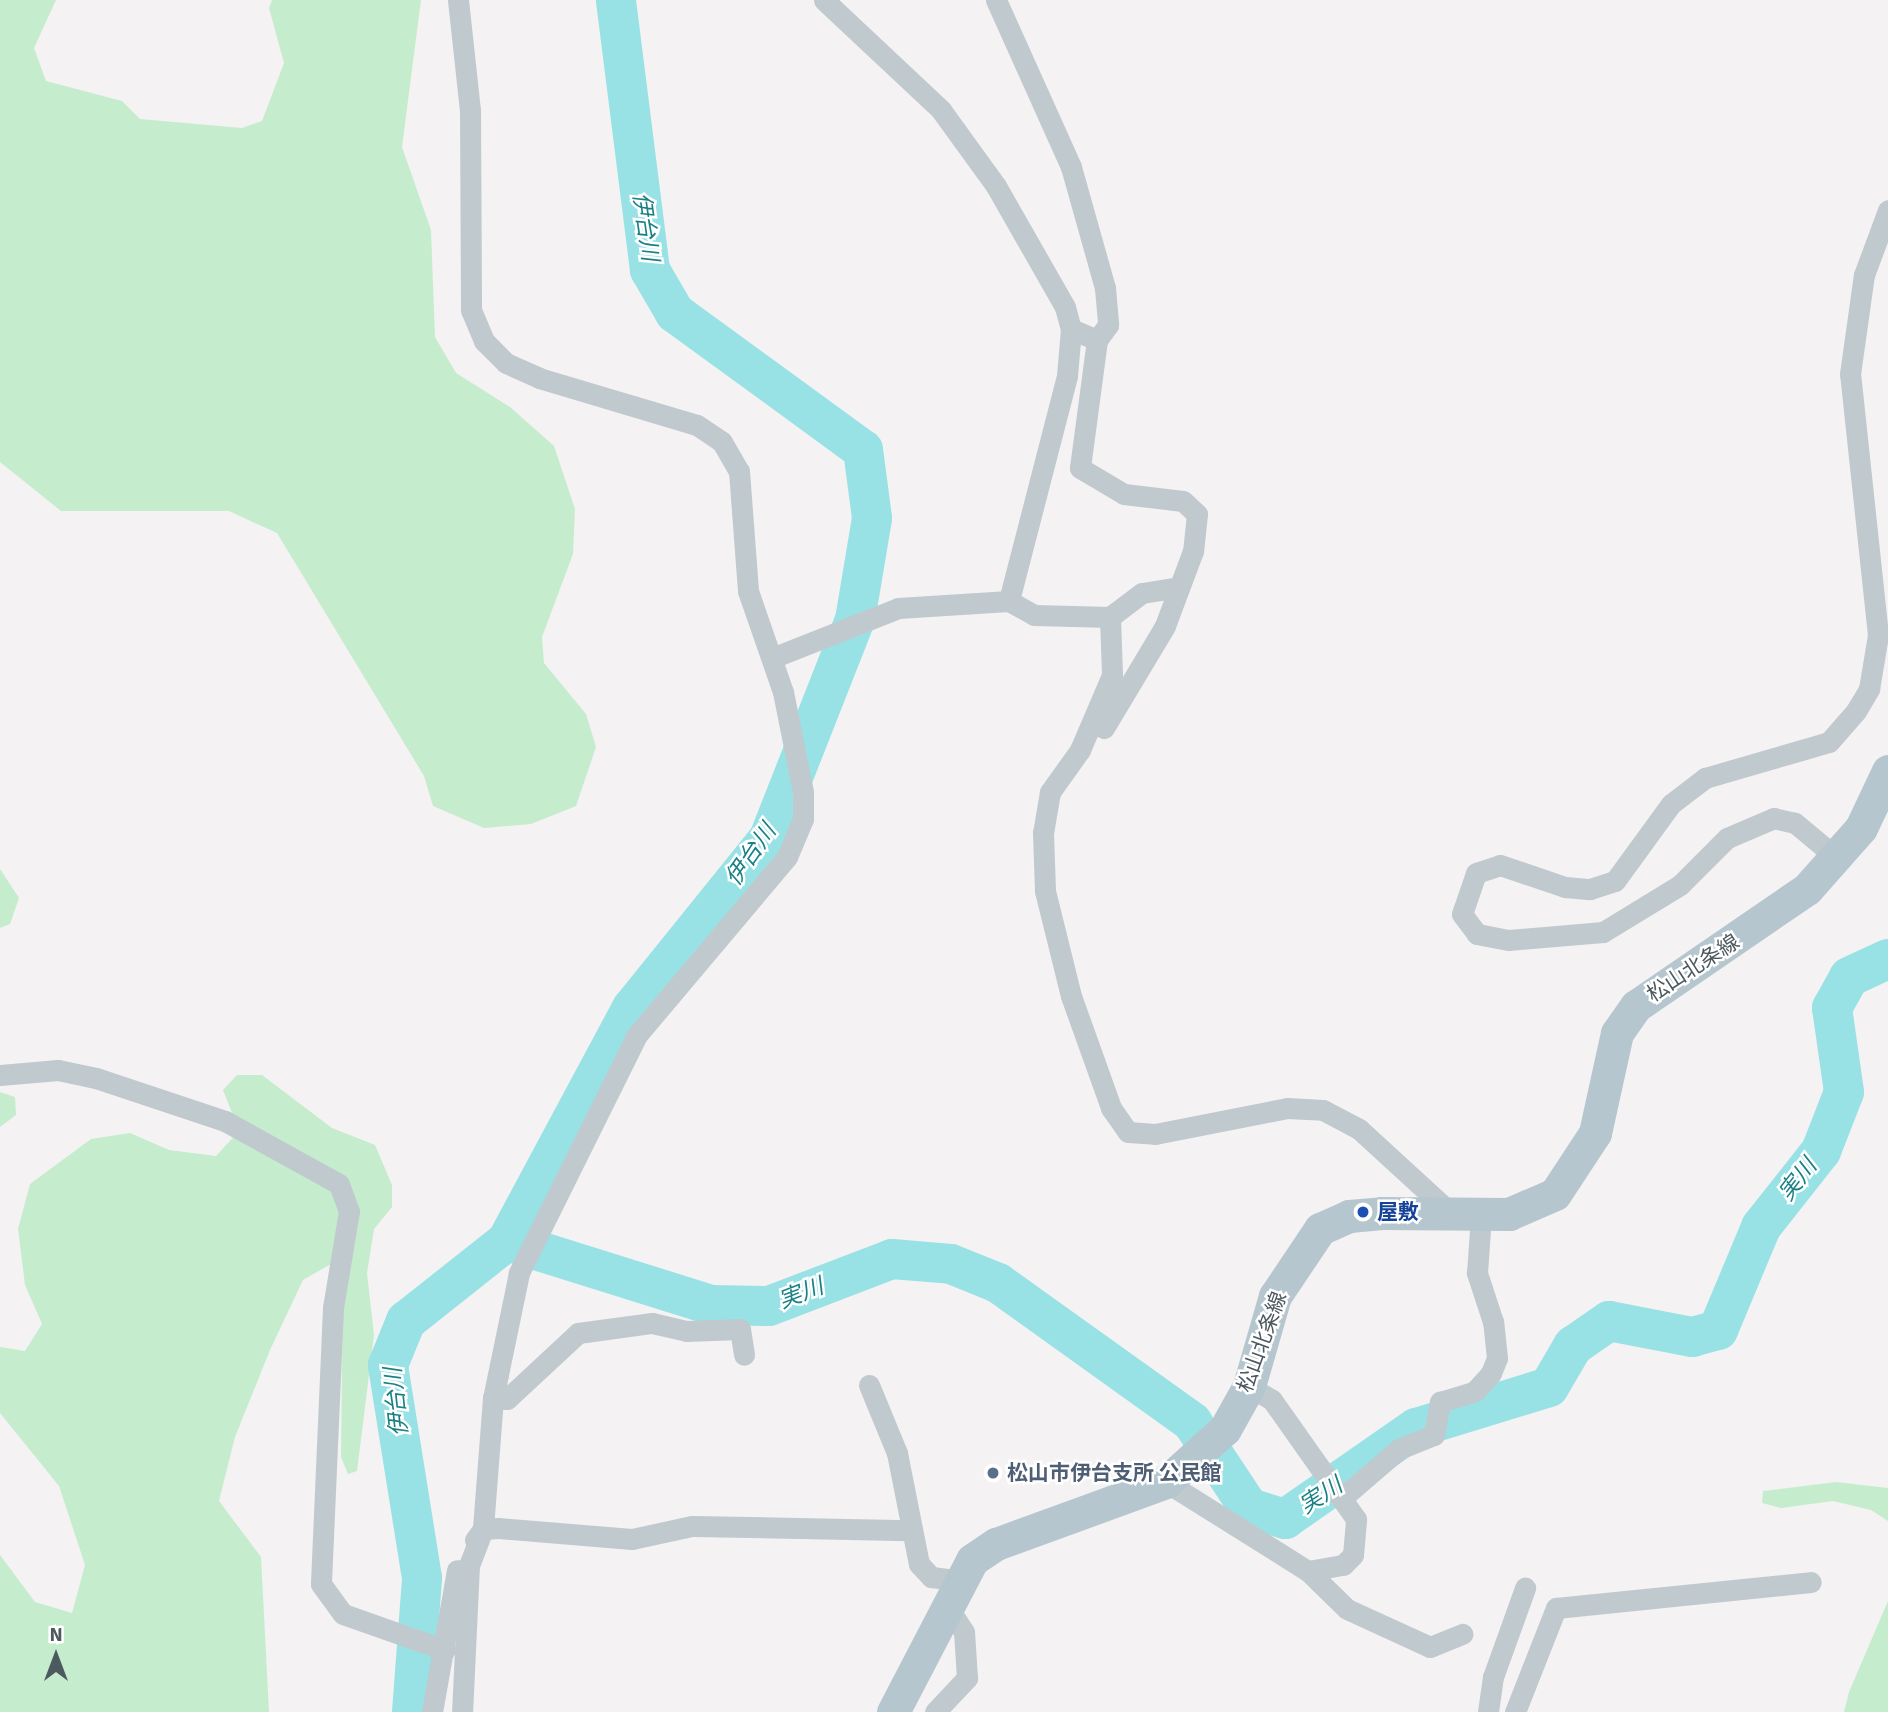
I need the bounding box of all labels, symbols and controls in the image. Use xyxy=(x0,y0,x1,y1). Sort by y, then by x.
water label: 伊台川 xyxy=(627,191,663,263)
water label: 伊台川 xyxy=(720,819,782,891)
street label: 松山北条線 xyxy=(1642,929,1744,1007)
water label: 実川 xyxy=(1773,1153,1823,1207)
place label: 屋敷 xyxy=(1377,1199,1419,1225)
marker: 屋敷 xyxy=(1355,1204,1371,1220)
water label: 実川 xyxy=(775,1273,827,1315)
street label: 松山北条線 xyxy=(1232,1288,1292,1396)
water label: 伊台川 xyxy=(380,1366,414,1438)
place label: 松山市伊台支所 公民館 xyxy=(1007,1460,1222,1486)
marker: 松山市伊台支所 公民館 xyxy=(985,1465,1001,1481)
water label: 実川 xyxy=(1294,1472,1348,1520)
north arrow xyxy=(21,1621,91,1691)
text: N xyxy=(49,1623,63,1647)

